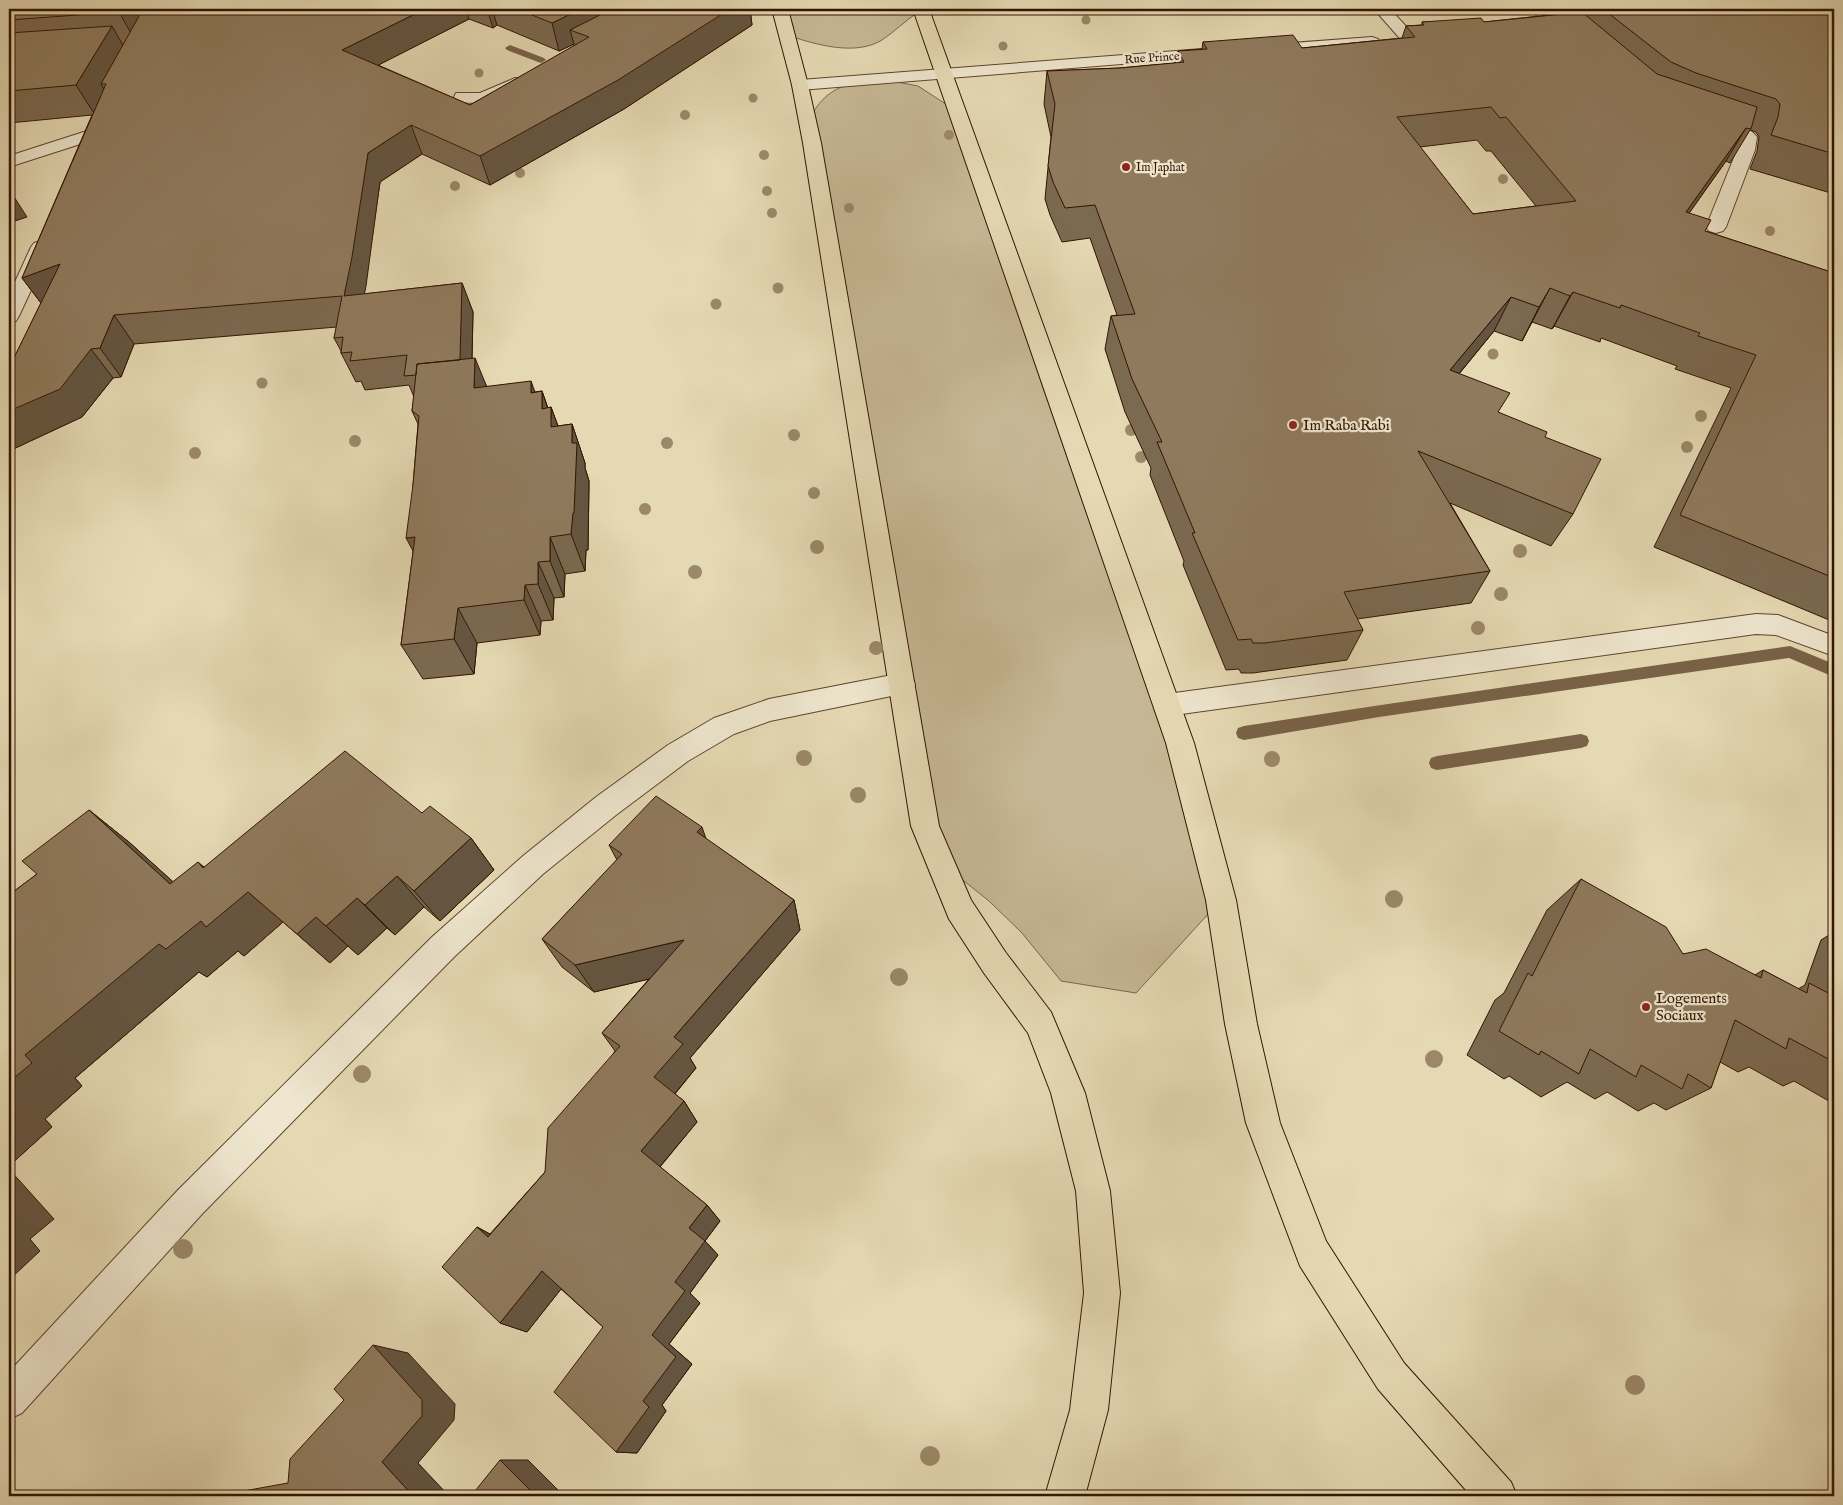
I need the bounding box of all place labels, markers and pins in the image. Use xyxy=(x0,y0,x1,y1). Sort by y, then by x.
place label: Im Japhat xyxy=(1136,160,1185,176)
marker: Im Japhat xyxy=(1120,161,1132,173)
place label: Im Raba Rabi xyxy=(1303,416,1390,435)
marker: Im Raba Rabi xyxy=(1287,419,1299,431)
place label: Logements Sociaux xyxy=(1656,989,1727,1025)
marker: Logements Sociaux xyxy=(1640,1001,1652,1013)

